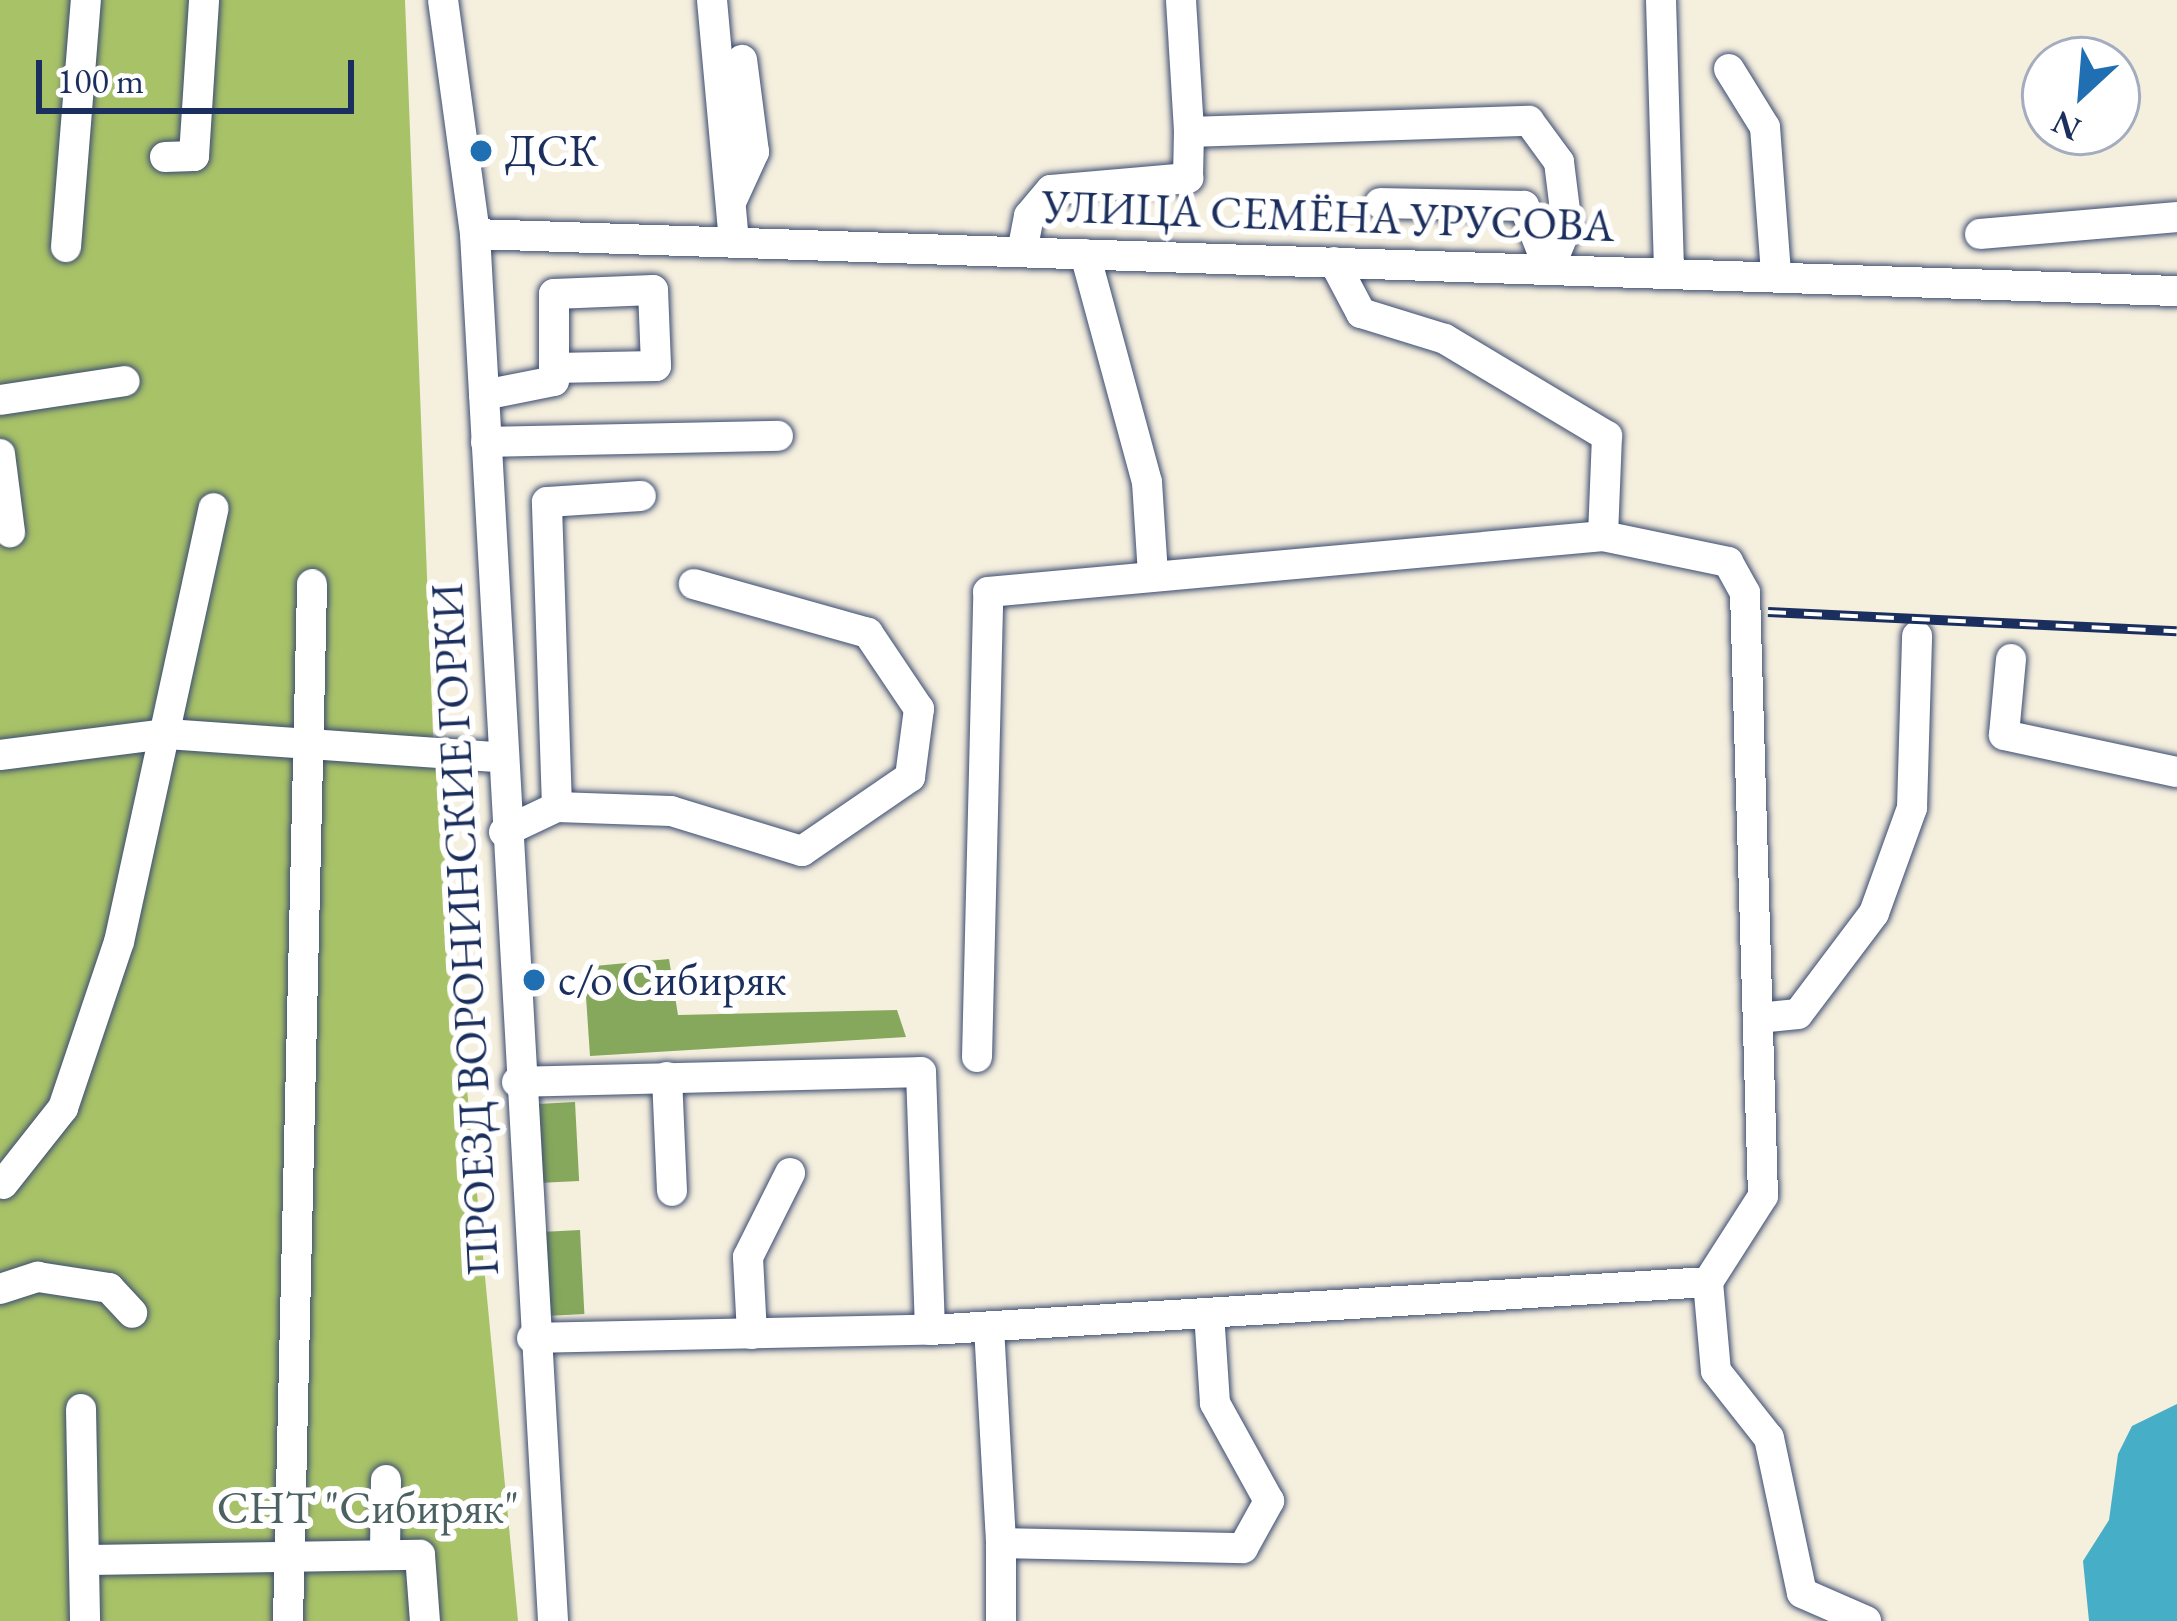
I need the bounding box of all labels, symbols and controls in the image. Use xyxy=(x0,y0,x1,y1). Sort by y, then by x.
scale bar xyxy=(42,36,360,110)
north arrow xyxy=(2021,36,2141,156)
text: 100 m xyxy=(57,57,144,104)
text: N xyxy=(2045,101,2088,151)
place label: ДСК xyxy=(505,124,598,178)
marker: ДСК xyxy=(468,138,494,164)
street label: УЛИЦА СЕМЁНА УРУСОВА xyxy=(1041,179,1615,253)
street label: ПРОЕЗД ВОРОНИНСКИЕ ГОРКИ xyxy=(420,582,510,1278)
place label: с/о Сибиряк xyxy=(558,953,787,1007)
marker: с/о Сибиряк xyxy=(521,967,547,993)
park label: СНТ "Сибиряк" xyxy=(217,1481,519,1535)

